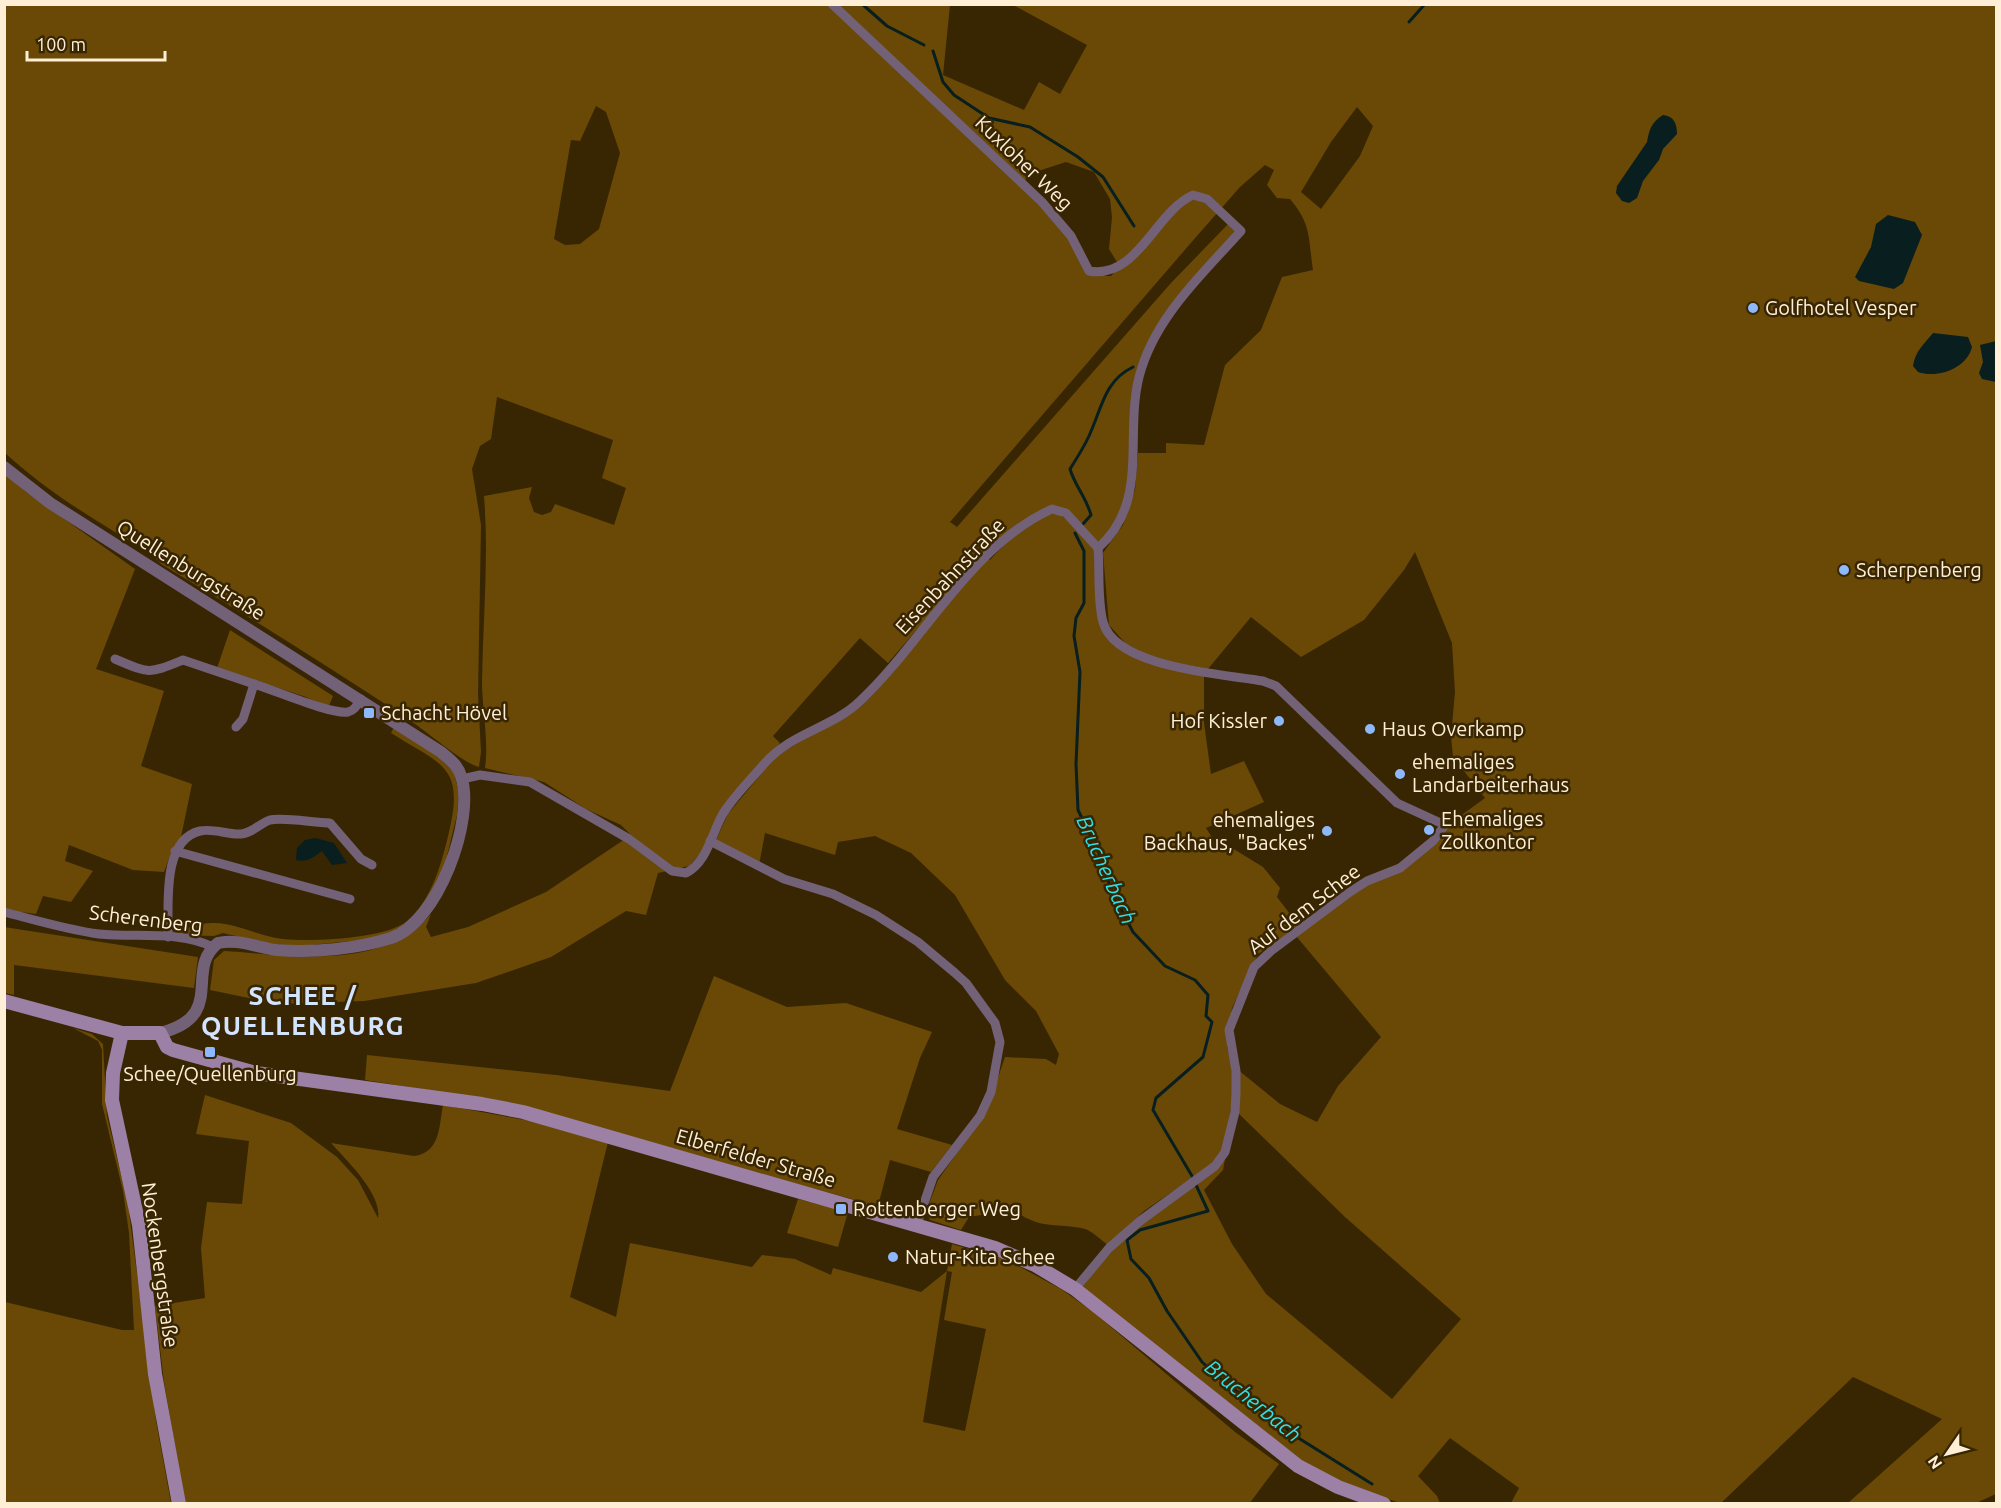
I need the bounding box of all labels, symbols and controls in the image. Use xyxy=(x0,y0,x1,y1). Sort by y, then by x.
scale bar xyxy=(27,24,165,62)
text: 100 m xyxy=(36,34,86,54)
street label: Kuxloher Weg xyxy=(971,111,1078,215)
place label: Golfhotel Vesper xyxy=(1765,296,1917,319)
marker: Golfhotel Vesper xyxy=(1746,301,1760,315)
street label: Eisenbahnstraße xyxy=(890,513,1009,638)
street label: Quellenburgstraße xyxy=(113,515,270,625)
place label: Scherpenberg xyxy=(1856,558,1982,581)
marker: Scherpenberg xyxy=(1837,563,1851,577)
place label: Schacht Hövel xyxy=(381,701,507,724)
marker: Schacht Hövel xyxy=(362,706,376,720)
place label: Hof Kissler xyxy=(1171,709,1267,732)
marker: Hof Kissler xyxy=(1272,714,1286,728)
place label: Haus Overkamp xyxy=(1382,717,1524,740)
marker: Haus Overkamp xyxy=(1363,722,1377,736)
place label: ehemaliges Landarbeiterhaus xyxy=(1412,750,1569,796)
marker: ehemaliges Landarbeiterhaus xyxy=(1393,767,1407,781)
place label: Ehemaliges Zollkontor xyxy=(1441,807,1544,853)
place label: ehemaliges Backhaus, "Backes" xyxy=(1144,808,1315,854)
water label: Brucherbach xyxy=(1072,811,1142,928)
marker: Ehemaliges Zollkontor xyxy=(1422,823,1436,837)
marker: ehemaliges Backhaus, "Backes" xyxy=(1320,824,1334,838)
street label: Auf dem Schee xyxy=(1243,859,1364,958)
street label: Scherenberg xyxy=(88,900,204,937)
district label: SCHEE / QUELLENBURG xyxy=(201,981,405,1040)
marker: Schee/Quellenburg xyxy=(203,1045,217,1059)
place label: Schee/Quellenburg xyxy=(123,1062,297,1085)
street label: Elberfelder Straße xyxy=(674,1124,839,1191)
street label: Nockenbergstraße xyxy=(138,1181,183,1349)
place label: Rottenberger Weg xyxy=(853,1197,1021,1220)
marker: Rottenberger Weg xyxy=(834,1202,848,1216)
place label: Natur-Kita Schee xyxy=(905,1245,1055,1268)
marker: Natur-Kita Schee xyxy=(886,1250,900,1264)
water label: Brucherbach xyxy=(1201,1354,1306,1446)
north arrow xyxy=(1917,1424,1977,1484)
text: N xyxy=(1924,1453,1946,1473)

